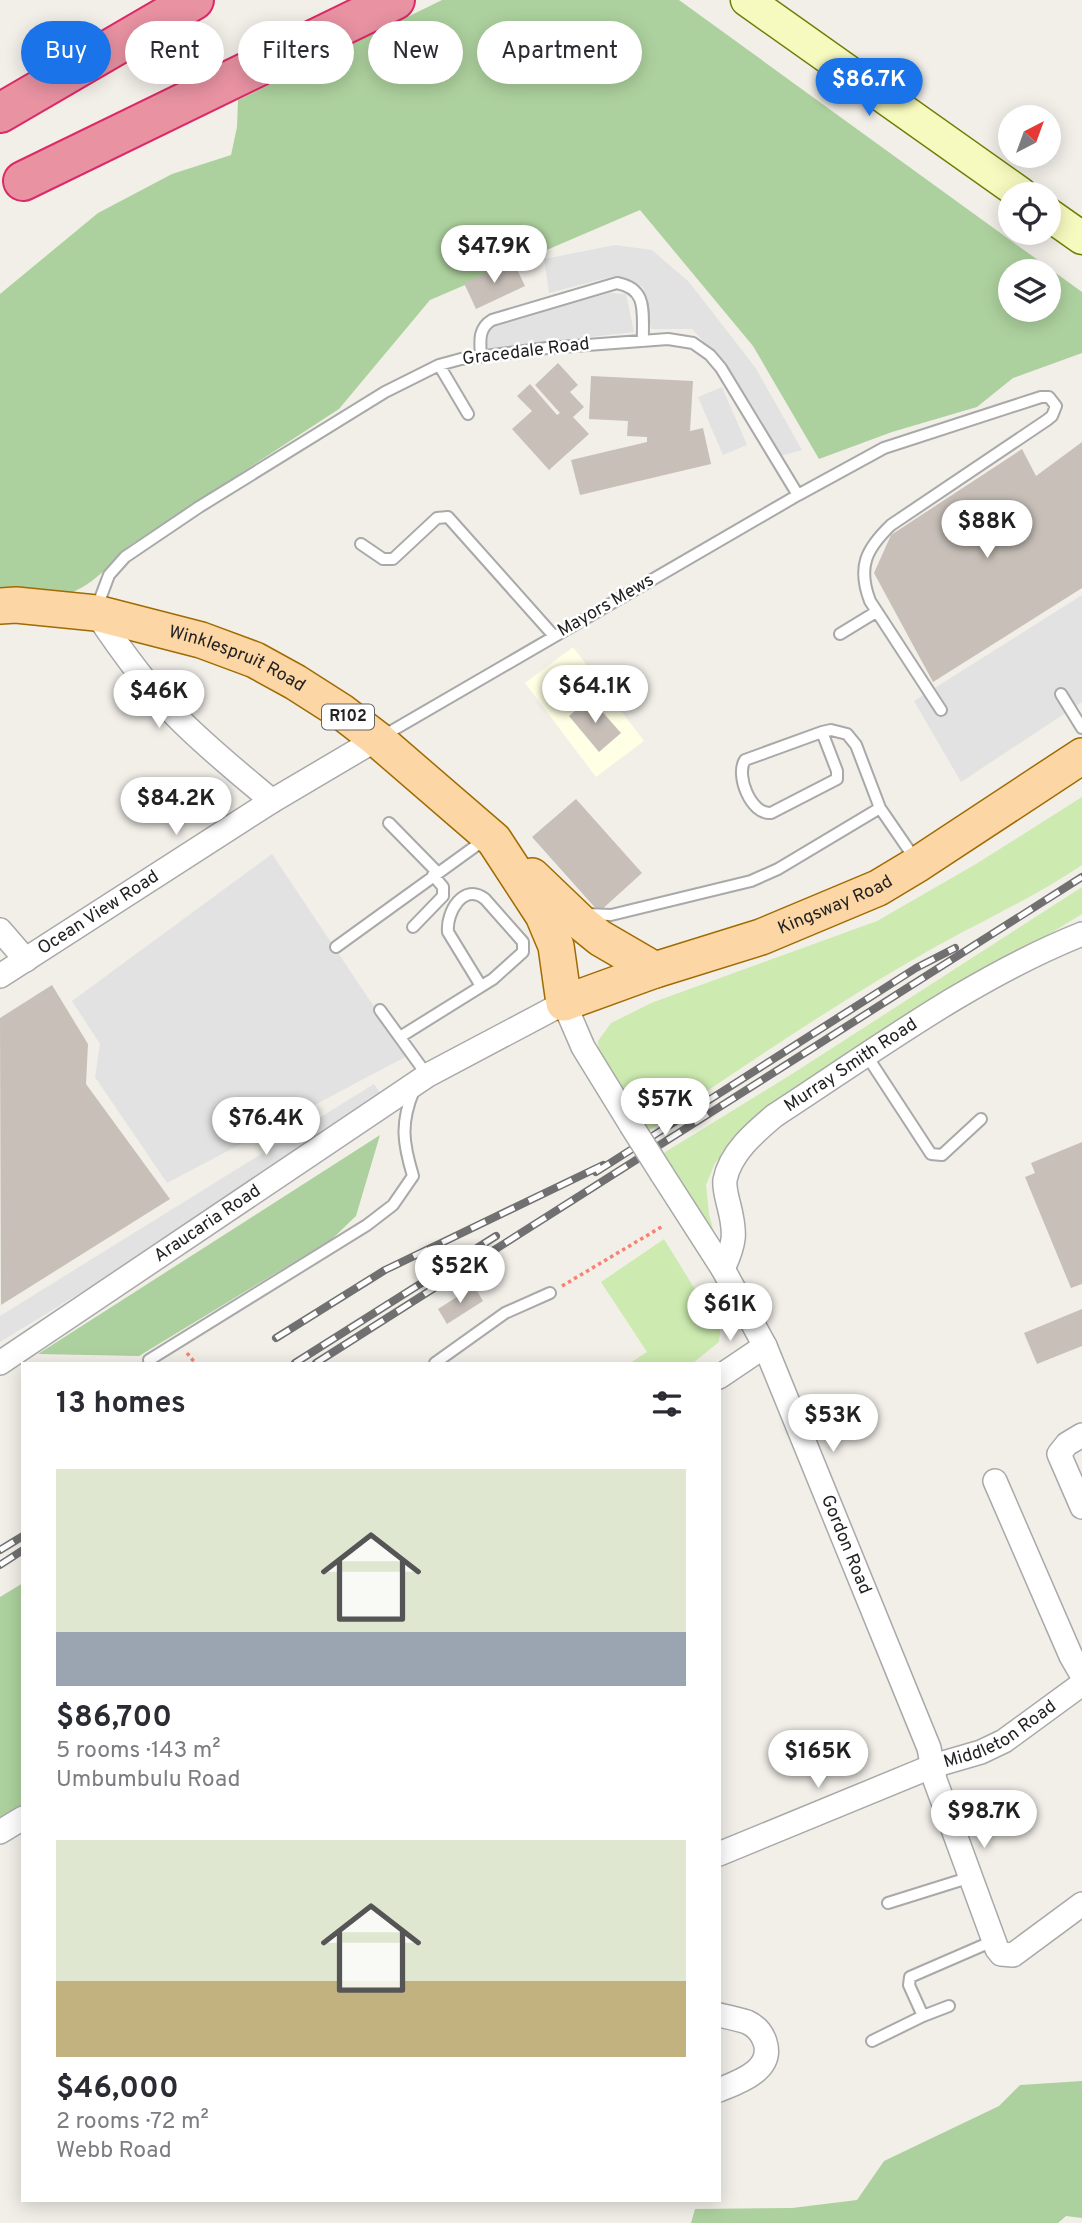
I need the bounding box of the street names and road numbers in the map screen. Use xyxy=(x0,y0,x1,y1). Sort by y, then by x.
street label: Gracedale Road xyxy=(461,333,591,371)
street label: Mayors Mews xyxy=(554,569,658,643)
street label: Winklespruit Road xyxy=(166,621,310,697)
road number: R102 xyxy=(322,704,374,730)
street label: Ocean View Road xyxy=(33,865,163,960)
street label: Kingsway Road xyxy=(774,870,897,940)
street label: Murray Smith Road xyxy=(780,1013,922,1118)
street label: Araucaria Road xyxy=(150,1179,265,1268)
street label: Gordon Road xyxy=(815,1492,876,1598)
street label: Middleton Road xyxy=(941,1695,1061,1774)

